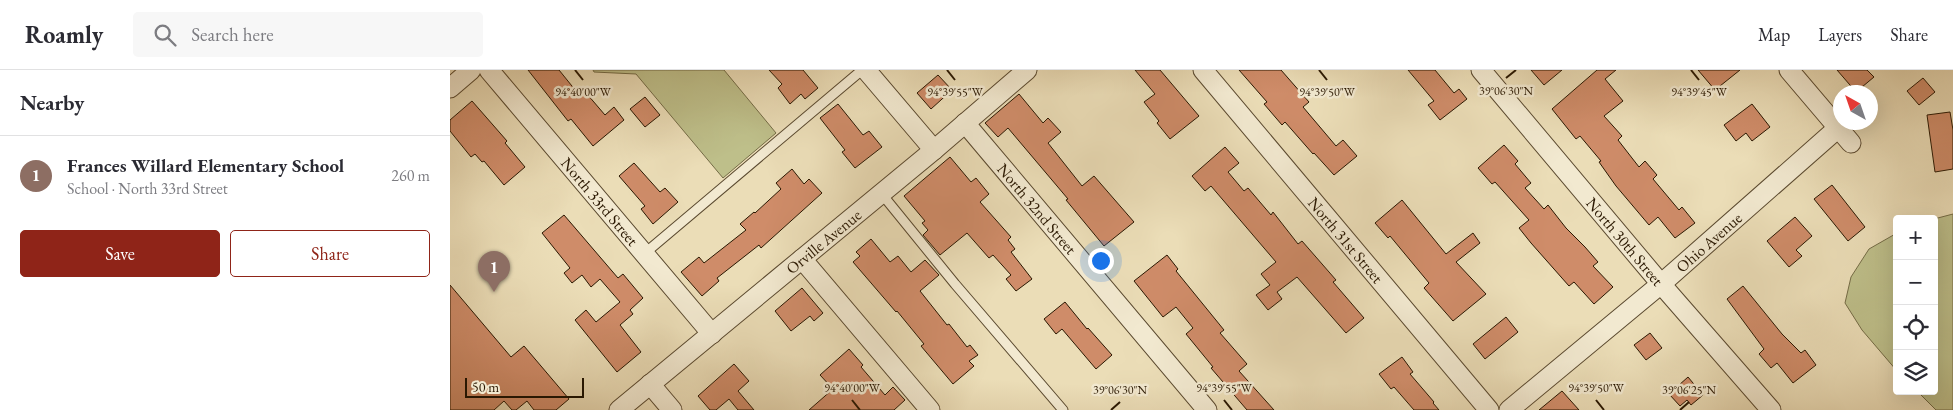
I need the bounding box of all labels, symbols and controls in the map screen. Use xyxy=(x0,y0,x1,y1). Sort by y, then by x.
search box xyxy=(133,12,483,57)
text: Roamly xyxy=(25,19,103,50)
icon: search xyxy=(151,21,179,49)
text: Search here xyxy=(191,22,274,47)
text: Map xyxy=(1758,23,1790,46)
text: Layers xyxy=(1818,23,1862,46)
text: Share xyxy=(1890,23,1928,46)
text: 39°06'30"N xyxy=(1479,83,1533,99)
text: 94°40'00"W xyxy=(555,84,612,100)
text: 94°39'55"W xyxy=(927,84,984,100)
text: 94°39'50"W xyxy=(1299,84,1356,100)
text: 94°39'45"W xyxy=(1671,84,1728,100)
north arrow xyxy=(1833,85,1878,130)
text: Nearby xyxy=(20,89,84,116)
text: Frances Willard Elementary School xyxy=(67,153,344,178)
street label: North 33rd Street xyxy=(557,153,643,250)
street label: North 32nd Street xyxy=(993,159,1082,259)
text: 1 xyxy=(32,165,40,186)
text: 260 m xyxy=(391,165,430,186)
text: School · North 33rd Street xyxy=(67,178,228,199)
street label: North 31st Street xyxy=(1304,192,1388,287)
street label: North 30th Street xyxy=(1582,193,1668,290)
street label: Orville Avenue xyxy=(781,204,865,279)
street label: Ohio Avenue xyxy=(1671,207,1746,277)
map controls xyxy=(1893,215,1938,395)
button: + xyxy=(1893,215,1938,260)
button: Save xyxy=(20,230,220,277)
button: Share xyxy=(230,230,430,277)
your location xyxy=(1088,248,1114,274)
pin: 1 xyxy=(478,251,510,292)
button: − xyxy=(1893,260,1938,305)
button: locate xyxy=(1893,305,1938,350)
button: layers xyxy=(1893,350,1938,395)
scale bar xyxy=(465,375,584,398)
text: 50 m xyxy=(472,378,499,396)
text: 94°40'00"W xyxy=(824,380,881,396)
text: 94°39'55"W xyxy=(1196,380,1253,396)
text: 94°39'50"W xyxy=(1568,380,1625,396)
text: 39°06'30"N xyxy=(1093,382,1147,398)
text: 39°06'25"N xyxy=(1662,382,1716,398)

